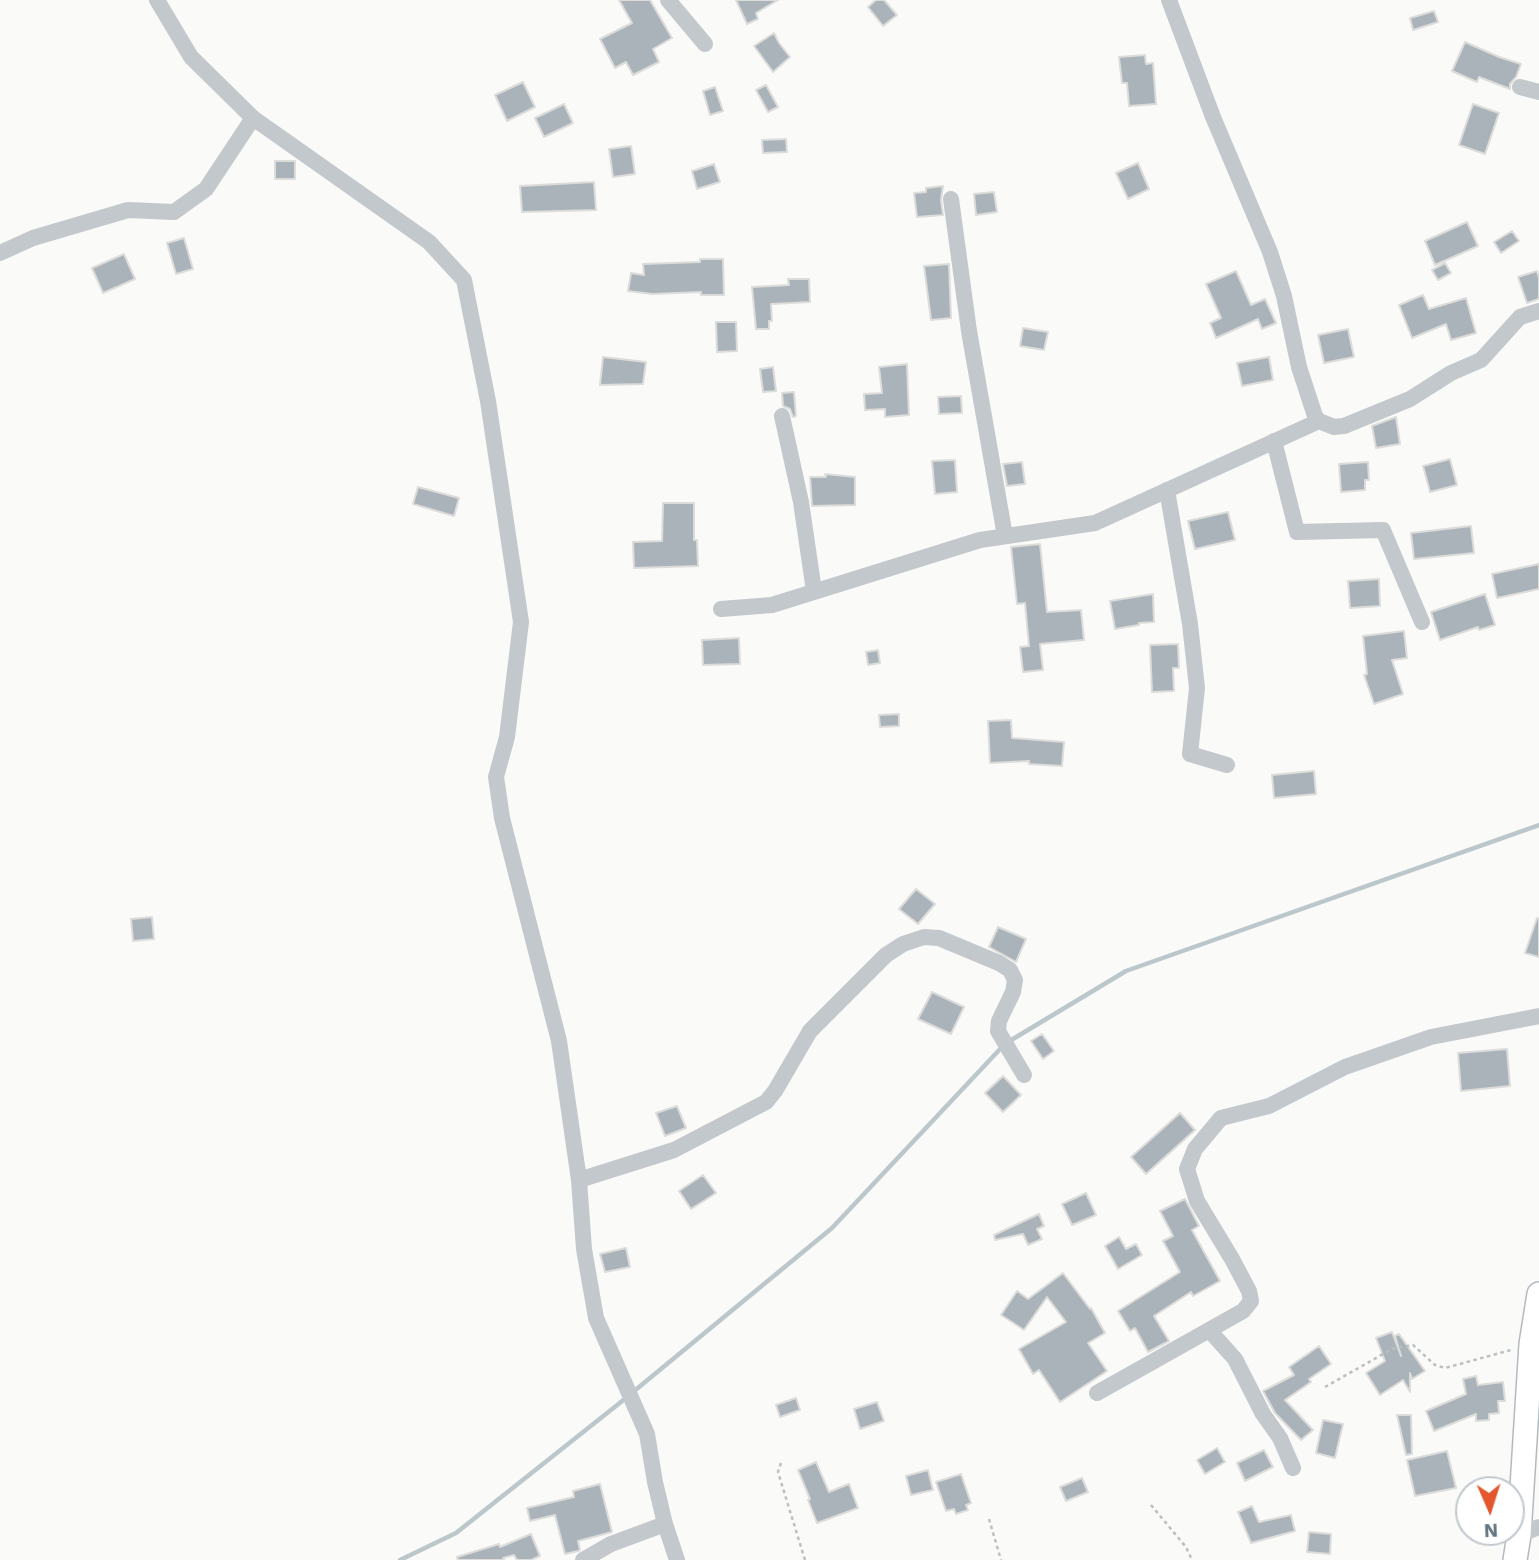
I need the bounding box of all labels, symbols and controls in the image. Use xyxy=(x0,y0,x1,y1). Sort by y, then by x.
north arrow xyxy=(1455,1476,1525,1546)
text: N xyxy=(1483,1519,1499,1542)

